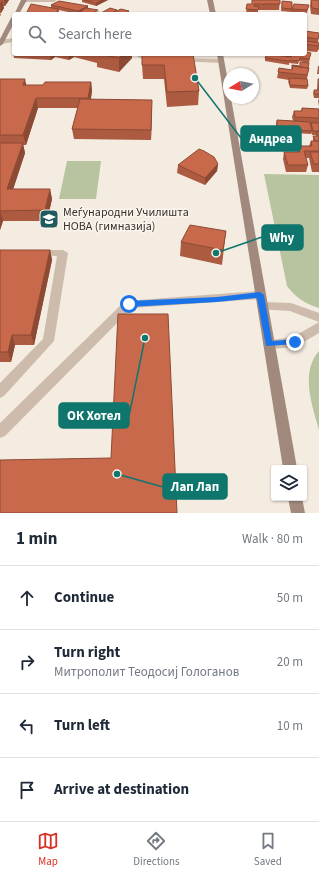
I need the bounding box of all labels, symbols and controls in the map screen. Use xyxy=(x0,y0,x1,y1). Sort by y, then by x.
search box xyxy=(12,12,307,56)
icon: search xyxy=(26,23,48,45)
text: Search here xyxy=(58,24,132,45)
north arrow xyxy=(223,68,259,104)
callout: Андреа xyxy=(241,126,301,151)
text: Андреа xyxy=(248,130,293,148)
place label: Меѓународни Училишта НОВА (гимназија) xyxy=(63,204,189,235)
school or university icon: Меѓународни Училишта НОВА (гимназија) xyxy=(38,208,60,230)
callout: Why xyxy=(262,225,303,250)
text: Why xyxy=(270,229,295,247)
route start xyxy=(120,295,138,313)
route end xyxy=(286,333,304,351)
callout: ОК Хотел xyxy=(59,403,129,428)
text: ОК Хотел xyxy=(67,407,121,425)
map controls xyxy=(271,465,307,501)
button: layers xyxy=(271,465,307,501)
callout: Лап Лап xyxy=(163,474,227,499)
text: Лап Лап xyxy=(170,478,219,496)
text: 1 min xyxy=(16,527,57,551)
text: Walk · 80 m xyxy=(242,530,303,548)
icon: ahead xyxy=(16,587,38,609)
text: Continue xyxy=(54,587,114,608)
text: 50 m xyxy=(277,589,303,607)
text: Turn right xyxy=(54,642,120,663)
icon: right xyxy=(16,651,38,673)
text: 20 m xyxy=(277,653,303,671)
text: Митрополит Теодосиј Гологанов xyxy=(54,663,239,681)
icon: left xyxy=(16,715,38,737)
text: Turn left xyxy=(54,715,110,736)
text: 10 m xyxy=(277,717,303,735)
icon: arrive xyxy=(16,779,38,801)
text: Arrive at destination xyxy=(54,779,189,800)
tab: Map xyxy=(37,830,59,869)
tab: Directions xyxy=(133,830,180,869)
tab: Saved xyxy=(254,830,282,869)

